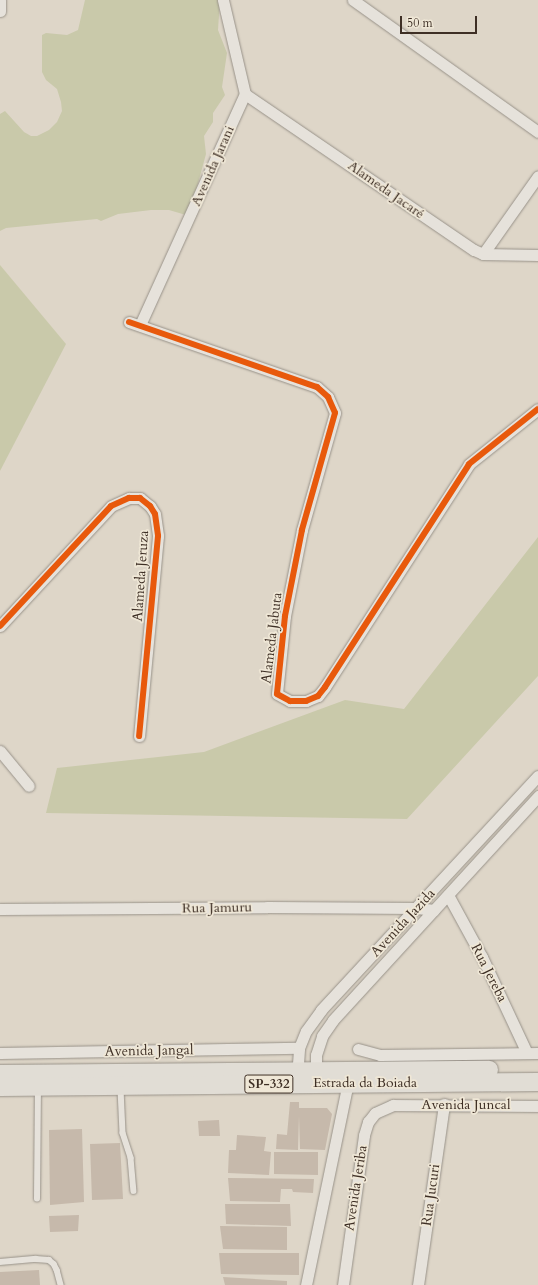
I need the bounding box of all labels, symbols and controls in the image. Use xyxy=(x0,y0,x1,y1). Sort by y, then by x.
scale bar xyxy=(402,8,479,34)
text: 50 m xyxy=(407,15,433,31)
street label: Avenida Jarani xyxy=(188,123,238,209)
street label: Alameda Jacaré xyxy=(344,157,428,223)
street label: Alameda Jeruza xyxy=(129,530,153,622)
street label: Alameda Jabuta xyxy=(258,592,286,684)
street label: Avenida Jazida xyxy=(367,885,439,961)
street label: Rua Jamuru xyxy=(182,899,252,917)
street label: Rua Jereba xyxy=(467,941,511,1005)
street label: Avenida Jangal xyxy=(104,1042,194,1060)
road number: SP-332 xyxy=(244,1073,294,1095)
street label: Estrada da Boiada xyxy=(313,1075,417,1091)
street label: Avenida Juncal xyxy=(422,1097,510,1113)
street label: Avenida Jeriba xyxy=(341,1144,371,1232)
street label: Rua Jucuri xyxy=(418,1163,444,1227)

